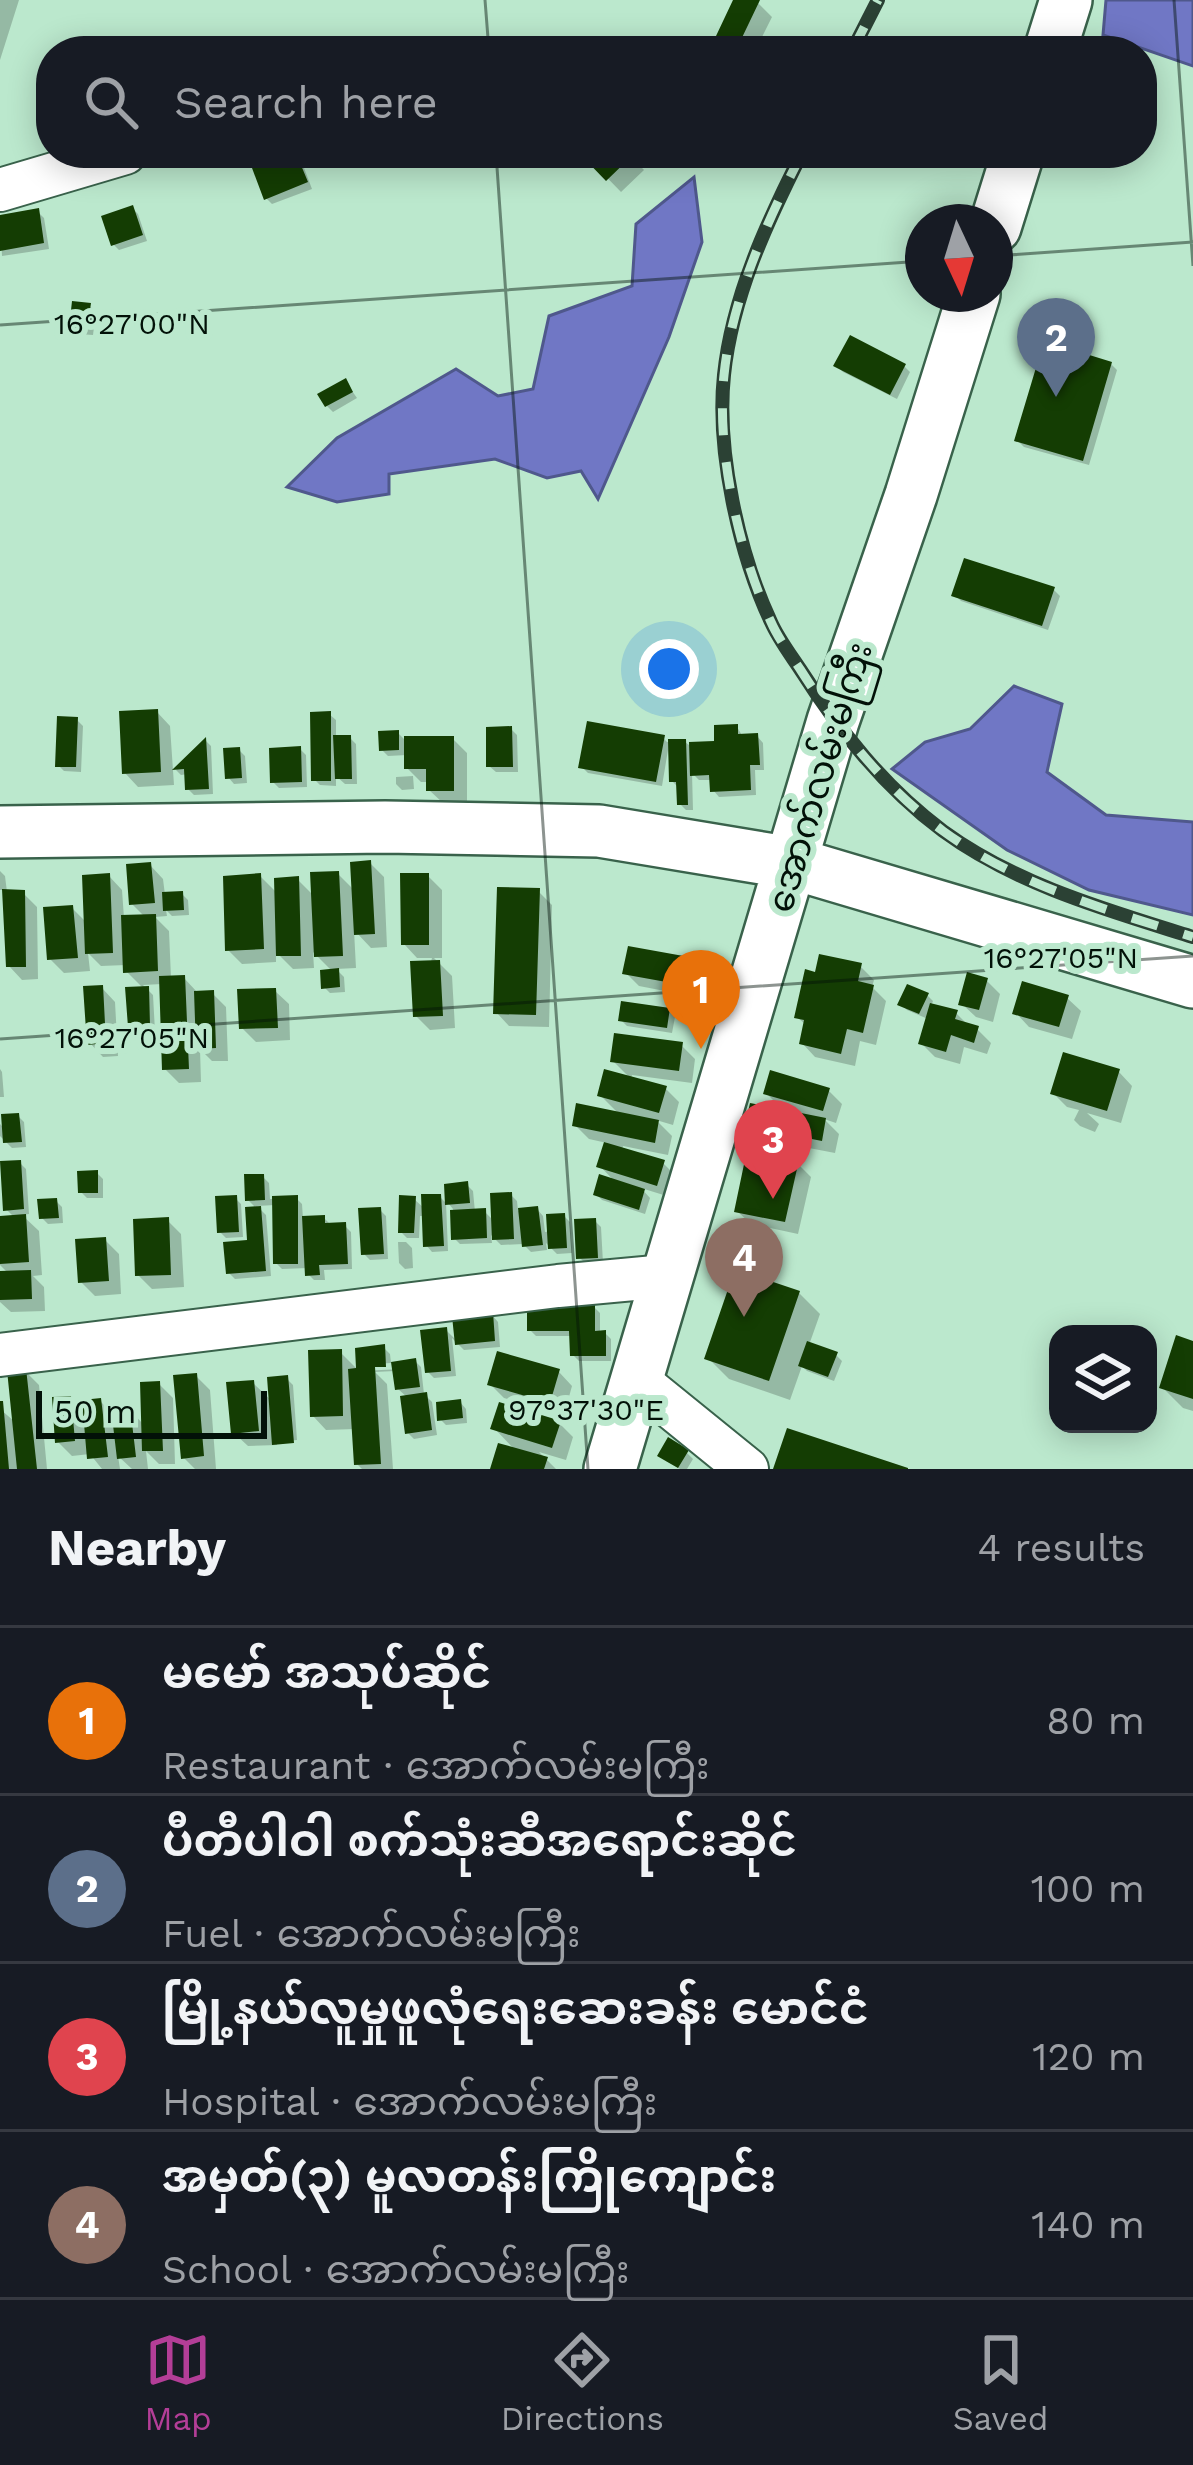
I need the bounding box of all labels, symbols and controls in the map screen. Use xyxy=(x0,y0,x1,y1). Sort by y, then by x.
search box xyxy=(36,36,1157,168)
icon: search xyxy=(78,69,144,135)
text: Search here xyxy=(174,76,438,129)
north arrow xyxy=(905,204,1013,312)
pin: 2 xyxy=(1017,298,1095,397)
text: 16°27'00"N xyxy=(54,306,210,341)
street label: အောက်လမ်းမကြီး xyxy=(755,636,889,920)
your location xyxy=(639,639,699,699)
text: 16°27'05"N xyxy=(984,940,1138,975)
pin: 1 xyxy=(662,950,740,1049)
text: 16°27'05"N xyxy=(55,1020,209,1055)
pin: 3 xyxy=(734,1100,812,1199)
pin: 4 xyxy=(705,1218,783,1317)
map controls xyxy=(1049,1325,1157,1433)
button: layers xyxy=(1049,1325,1157,1433)
scale bar xyxy=(36,1385,267,1438)
text: 50 m xyxy=(54,1392,136,1431)
text: 97°37'30"E xyxy=(508,1392,664,1427)
text: Nearby xyxy=(48,1518,226,1577)
text: 4 results xyxy=(977,1525,1145,1570)
text: မမော် အသုပ်ဆိုင် xyxy=(162,1646,491,1699)
text: 1 xyxy=(79,1698,95,1743)
text: 80 m xyxy=(1046,1698,1145,1743)
text: Restaurant · အောက်လမ်းမကြီး xyxy=(162,1743,710,1788)
text: ပီတီပါဝါ စက်သုံးဆီအရောင်းဆိုင် xyxy=(162,1814,797,1867)
text: 2 xyxy=(75,1866,99,1911)
text: 100 m xyxy=(1031,1866,1145,1911)
text: Fuel · အောက်လမ်းမကြီး xyxy=(162,1911,580,1956)
text: မြို့နယ်လူမှုဖူလုံရေးဆေးခန်း မောင်ငံ xyxy=(162,1982,869,2035)
text: 3 xyxy=(75,2034,99,2079)
text: 120 m xyxy=(1032,2034,1145,2079)
text: Hospital · အောက်လမ်းမကြီး xyxy=(162,2079,657,2124)
text: အမှတ်(၃) မူလတန်းကြိုကျောင်း xyxy=(162,2150,777,2203)
text: 4 xyxy=(74,2202,100,2247)
text: 140 m xyxy=(1031,2202,1145,2247)
text: School · အောက်လမ်းမကြီး xyxy=(162,2247,630,2292)
tab: Map xyxy=(144,2327,212,2438)
tab: Directions xyxy=(501,2327,664,2438)
tab: Saved xyxy=(953,2327,1049,2438)

